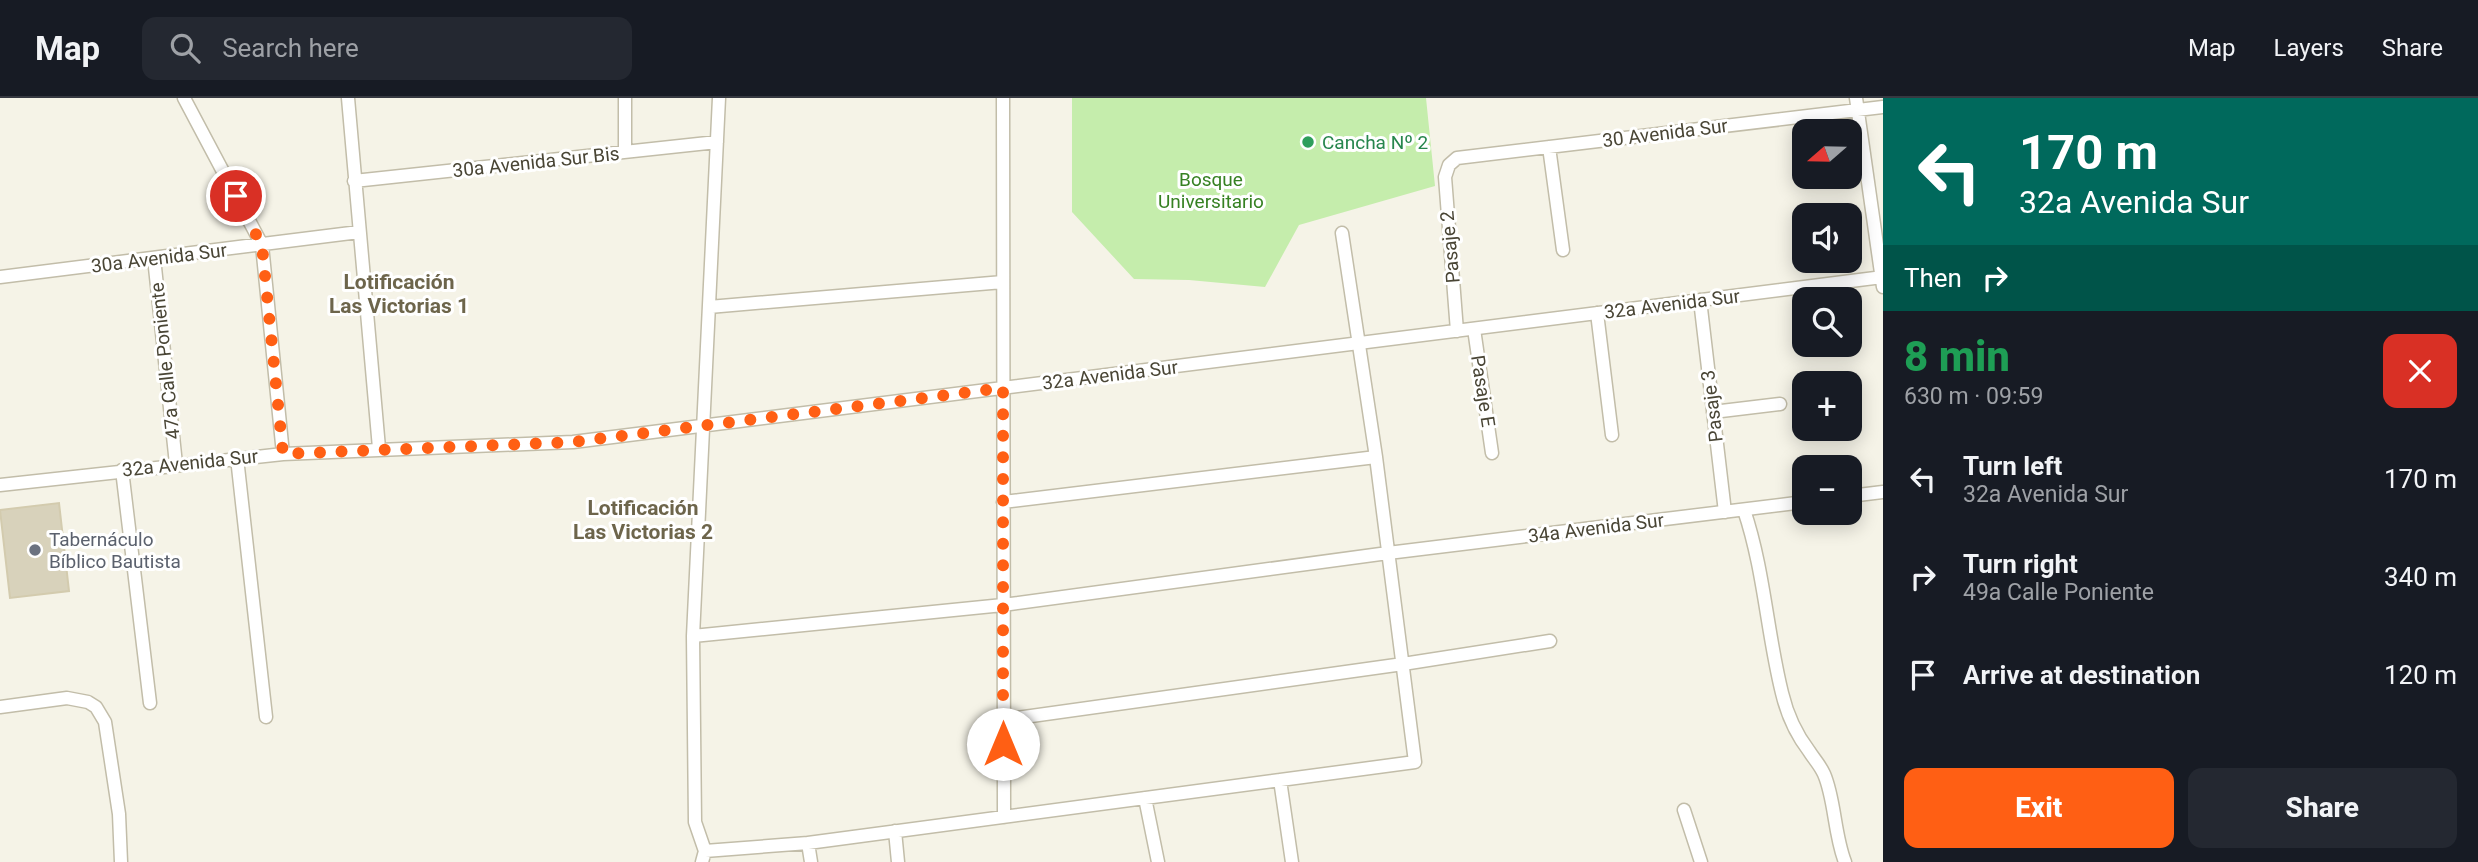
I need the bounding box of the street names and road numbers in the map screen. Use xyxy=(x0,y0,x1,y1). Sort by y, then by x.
street label: 30 Avenida Sur xyxy=(1601,114,1730,152)
street label: 30a Avenida Sur Bis xyxy=(451,142,621,182)
street label: Pasaje 2 xyxy=(1435,210,1465,284)
street label: 30a Avenida Sur xyxy=(90,238,229,278)
street label: 47a Calle Poniente xyxy=(145,281,185,441)
street label: 32a Avenida Sur xyxy=(1603,284,1742,324)
street label: Pasaje E xyxy=(1466,353,1500,429)
street label: 32a Avenida Sur xyxy=(1041,355,1180,395)
street label: Pasaje 3 xyxy=(1696,369,1728,443)
street label: 32a Avenida Sur xyxy=(121,444,260,482)
street label: 34a Avenida Sur xyxy=(1527,508,1666,548)

